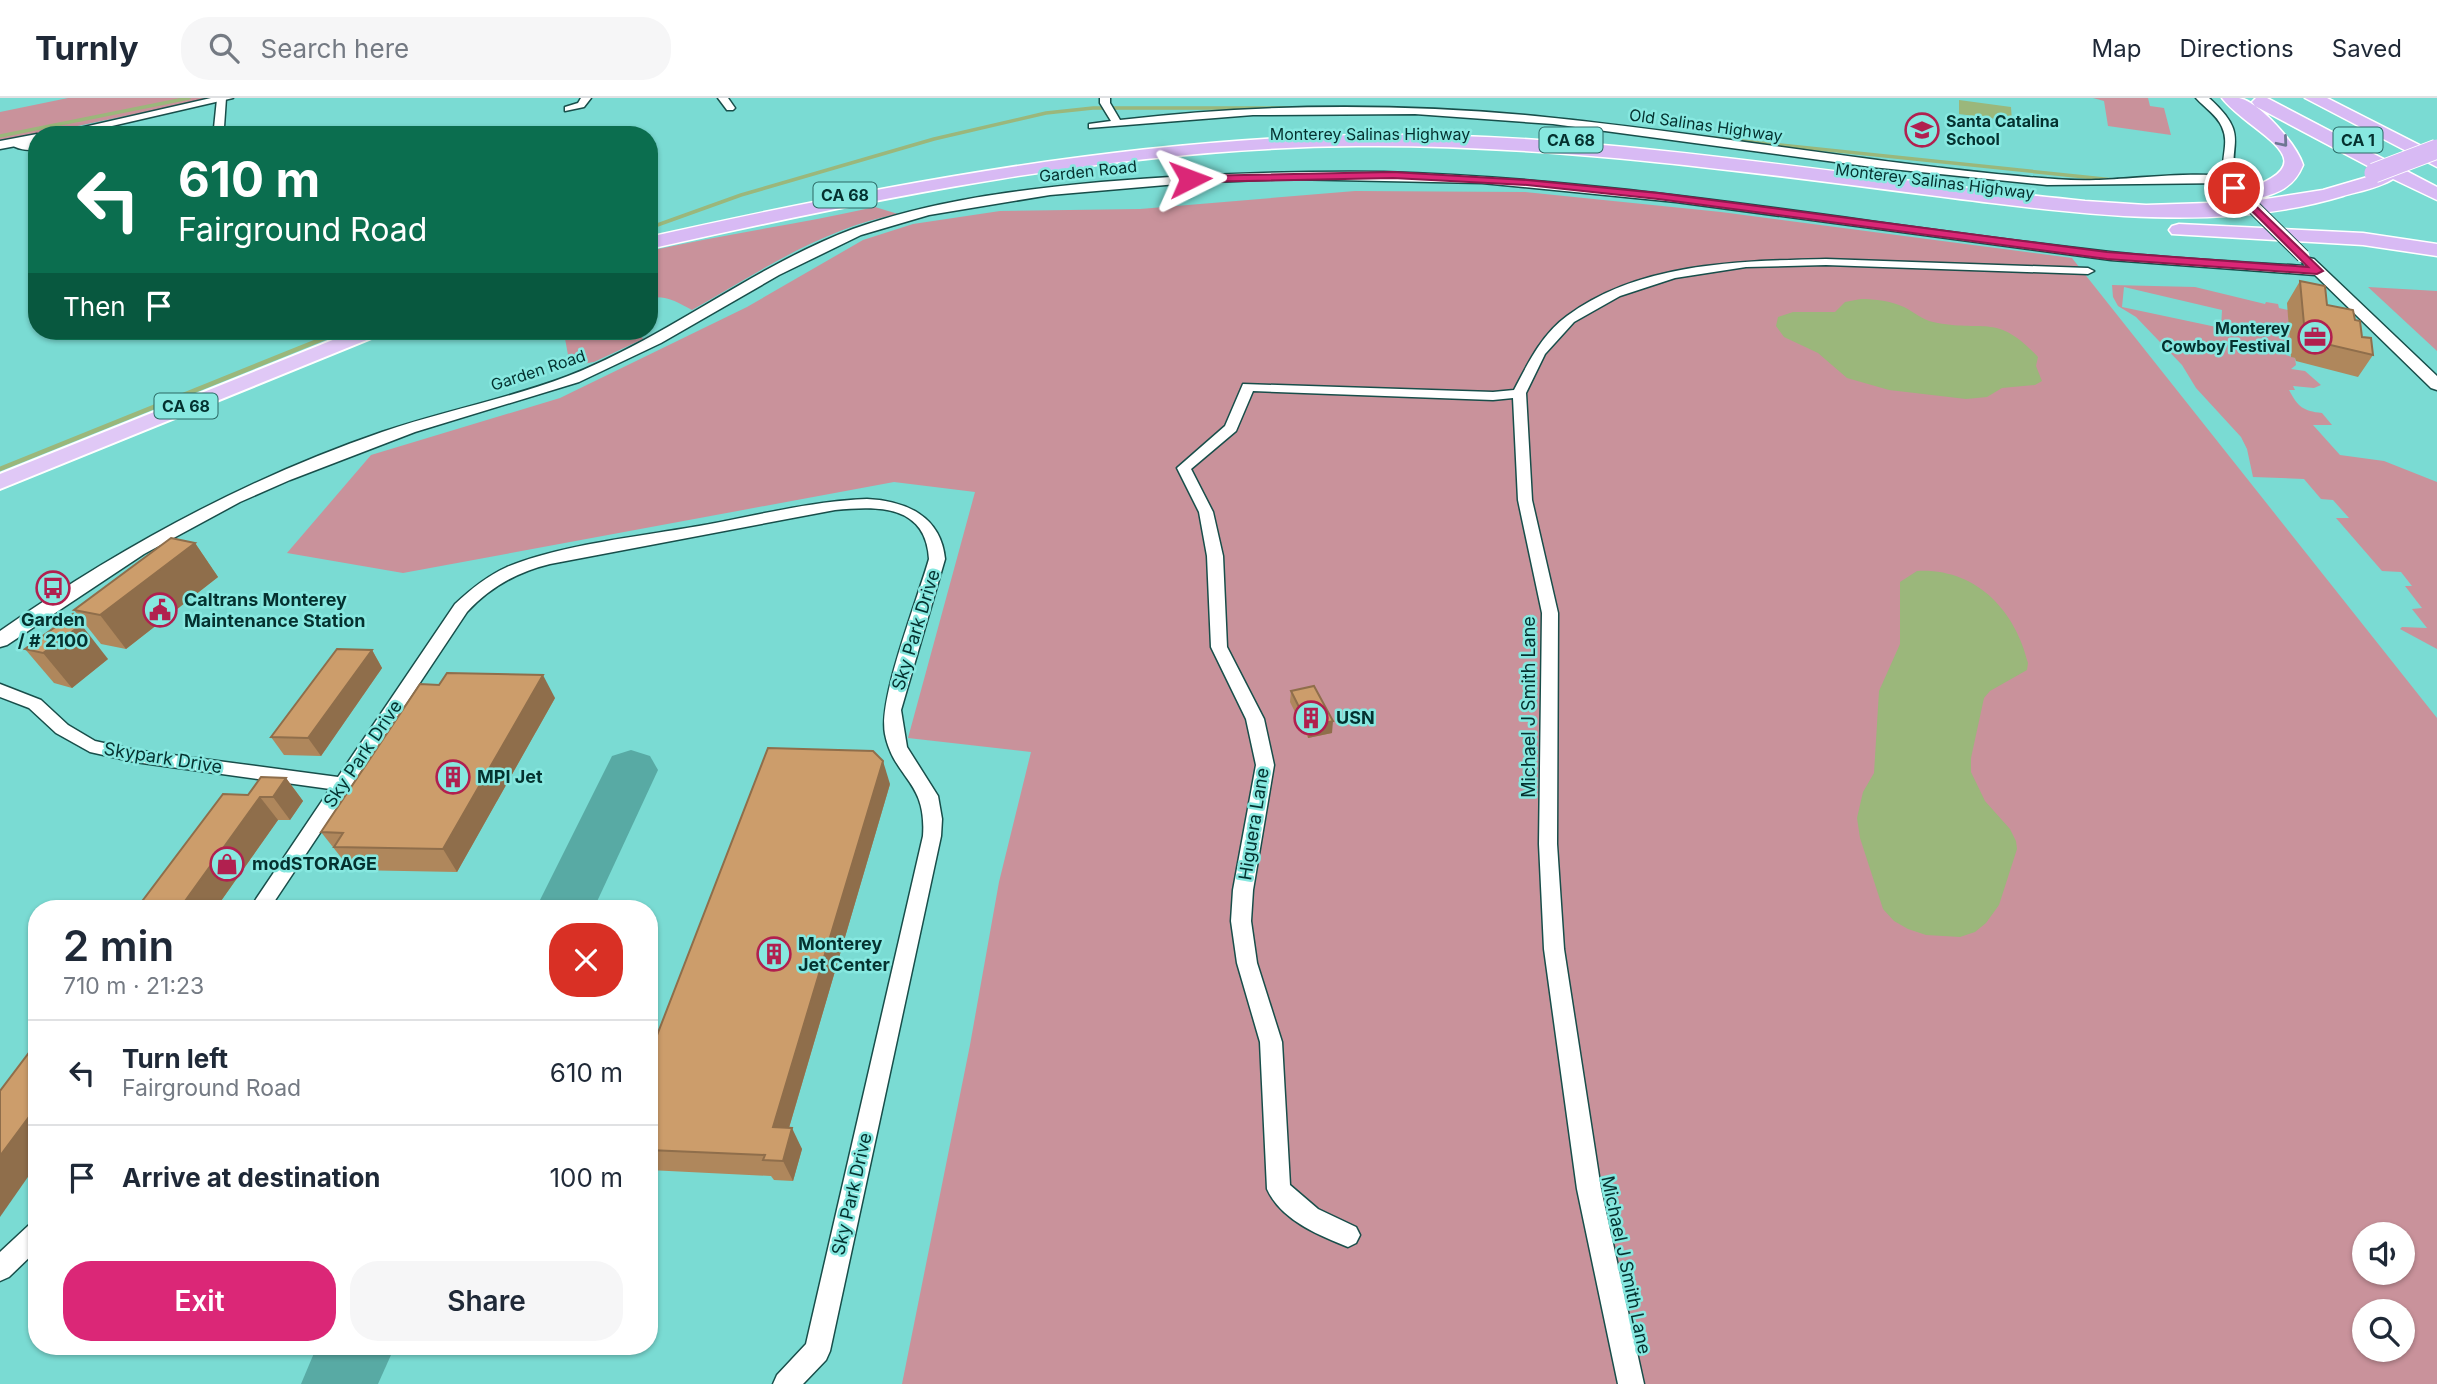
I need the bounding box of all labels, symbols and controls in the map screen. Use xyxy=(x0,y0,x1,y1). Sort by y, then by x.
search box xyxy=(181,17,671,80)
text: Turnly xyxy=(35,28,139,68)
icon: search xyxy=(205,29,243,67)
text: Search here xyxy=(261,33,409,64)
text: Map xyxy=(2092,34,2141,63)
text: Directions xyxy=(2179,34,2294,63)
text: Saved xyxy=(2332,34,2402,63)
street label: Old Salinas Highway xyxy=(1628,104,1784,146)
school or university icon: Santa Catalina School xyxy=(1903,111,1941,149)
place label: Santa Catalina School xyxy=(1946,111,2059,149)
street label: Monterey Salinas Highway xyxy=(1270,124,1470,144)
road number: CA 68 xyxy=(1540,128,1602,152)
road number: CA 1 xyxy=(2334,128,2382,152)
one-way arrow xyxy=(2275,133,2287,146)
position arrow xyxy=(1153,142,1227,216)
text: 610 m xyxy=(178,150,320,209)
icon: left xyxy=(63,154,154,245)
street label: Garden Road xyxy=(1038,156,1138,186)
pin xyxy=(2204,158,2264,218)
street label: Monterey Salinas Highway xyxy=(1834,159,2036,203)
icon: arrive xyxy=(2215,169,2253,207)
road number: CA 68 xyxy=(814,183,876,208)
text: Fairground Road xyxy=(178,210,427,249)
icon: arrive xyxy=(140,287,178,325)
text: Then xyxy=(63,291,126,322)
place label: Monterey Cowboy Festival xyxy=(2161,318,2290,356)
office icon: Monterey Cowboy Festival xyxy=(2296,318,2334,356)
street label: Garden Road xyxy=(488,345,588,395)
road number: CA 68 xyxy=(154,394,218,418)
street label: Sky Park Drive xyxy=(887,567,944,693)
bus stop icon: Garden / # 2100 xyxy=(34,569,72,607)
place label: Caltrans Monterey Maintenance Station xyxy=(184,589,366,631)
public building icon: Caltrans Monterey Maintenance Station xyxy=(141,591,179,629)
place label: Garden / # 2100 xyxy=(18,609,88,651)
street label: Michael J Smith Lane xyxy=(1518,616,1539,798)
street label: Sky Park Drive xyxy=(319,696,406,811)
building icon: USN xyxy=(1292,699,1330,737)
place label: USN xyxy=(1336,707,1375,728)
street label: Skypark Drive xyxy=(102,738,224,777)
building icon: MPI Jet xyxy=(434,758,472,796)
place label: MPI Jet xyxy=(477,766,543,787)
street label: Higuera Lane xyxy=(1234,766,1273,882)
shop icon: modSTORAGE xyxy=(208,845,246,883)
place label: modSTORAGE xyxy=(252,853,377,874)
text: 2 min xyxy=(63,920,174,971)
button: close xyxy=(549,923,623,997)
place label: Monterey Jet Center xyxy=(798,933,890,975)
building icon: Monterey Jet Center xyxy=(755,935,793,973)
text: 710 m · 21:23 xyxy=(63,972,204,1000)
text: Turn left xyxy=(122,1043,228,1074)
icon: left xyxy=(63,1054,101,1092)
text: 610 m xyxy=(550,1057,623,1088)
text: Fairground Road xyxy=(122,1074,301,1102)
street label: Sky Park Drive xyxy=(827,1131,876,1257)
icon: arrive xyxy=(63,1159,101,1197)
text: Arrive at destination xyxy=(122,1162,381,1193)
text: 100 m xyxy=(550,1162,623,1193)
street label: Michael J Smith Lane xyxy=(1597,1174,1656,1356)
map controls xyxy=(2352,1222,2415,1362)
button: sound xyxy=(2352,1222,2415,1285)
button: Exit xyxy=(63,1261,336,1341)
button: Share xyxy=(350,1261,623,1341)
button: search xyxy=(2352,1299,2415,1362)

